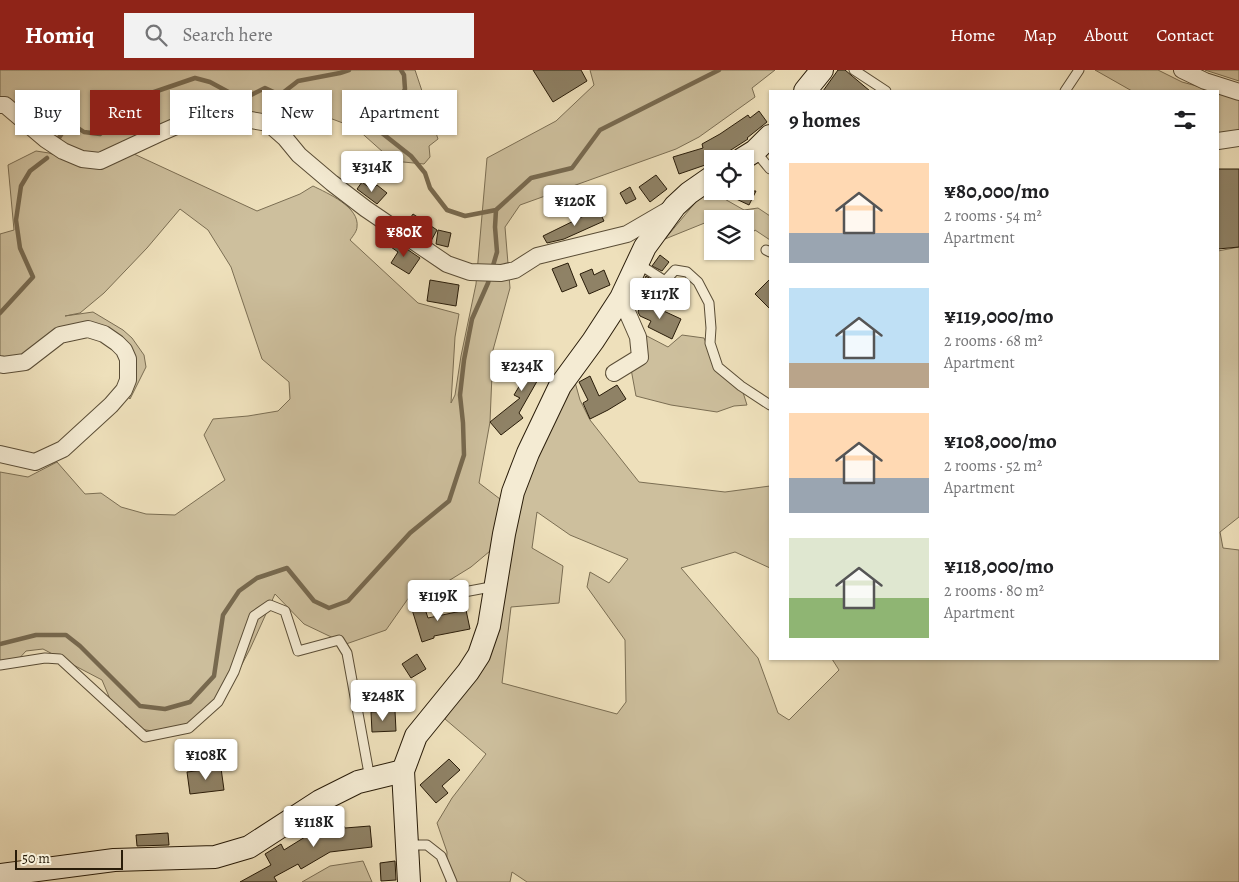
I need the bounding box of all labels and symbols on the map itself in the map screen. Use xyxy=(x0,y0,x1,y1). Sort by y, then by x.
pin: ¥314K xyxy=(337,150,407,193)
pin: ¥120K xyxy=(540,184,610,227)
pin: ¥80K xyxy=(374,216,434,258)
pin: ¥117K xyxy=(625,278,695,320)
pin: ¥234K xyxy=(487,350,557,392)
pin: ¥119K xyxy=(403,580,473,622)
pin: ¥248K xyxy=(348,680,418,722)
pin: ¥108K xyxy=(171,738,241,781)
pin: ¥118K xyxy=(279,806,349,848)
scale bar xyxy=(15,847,122,870)

